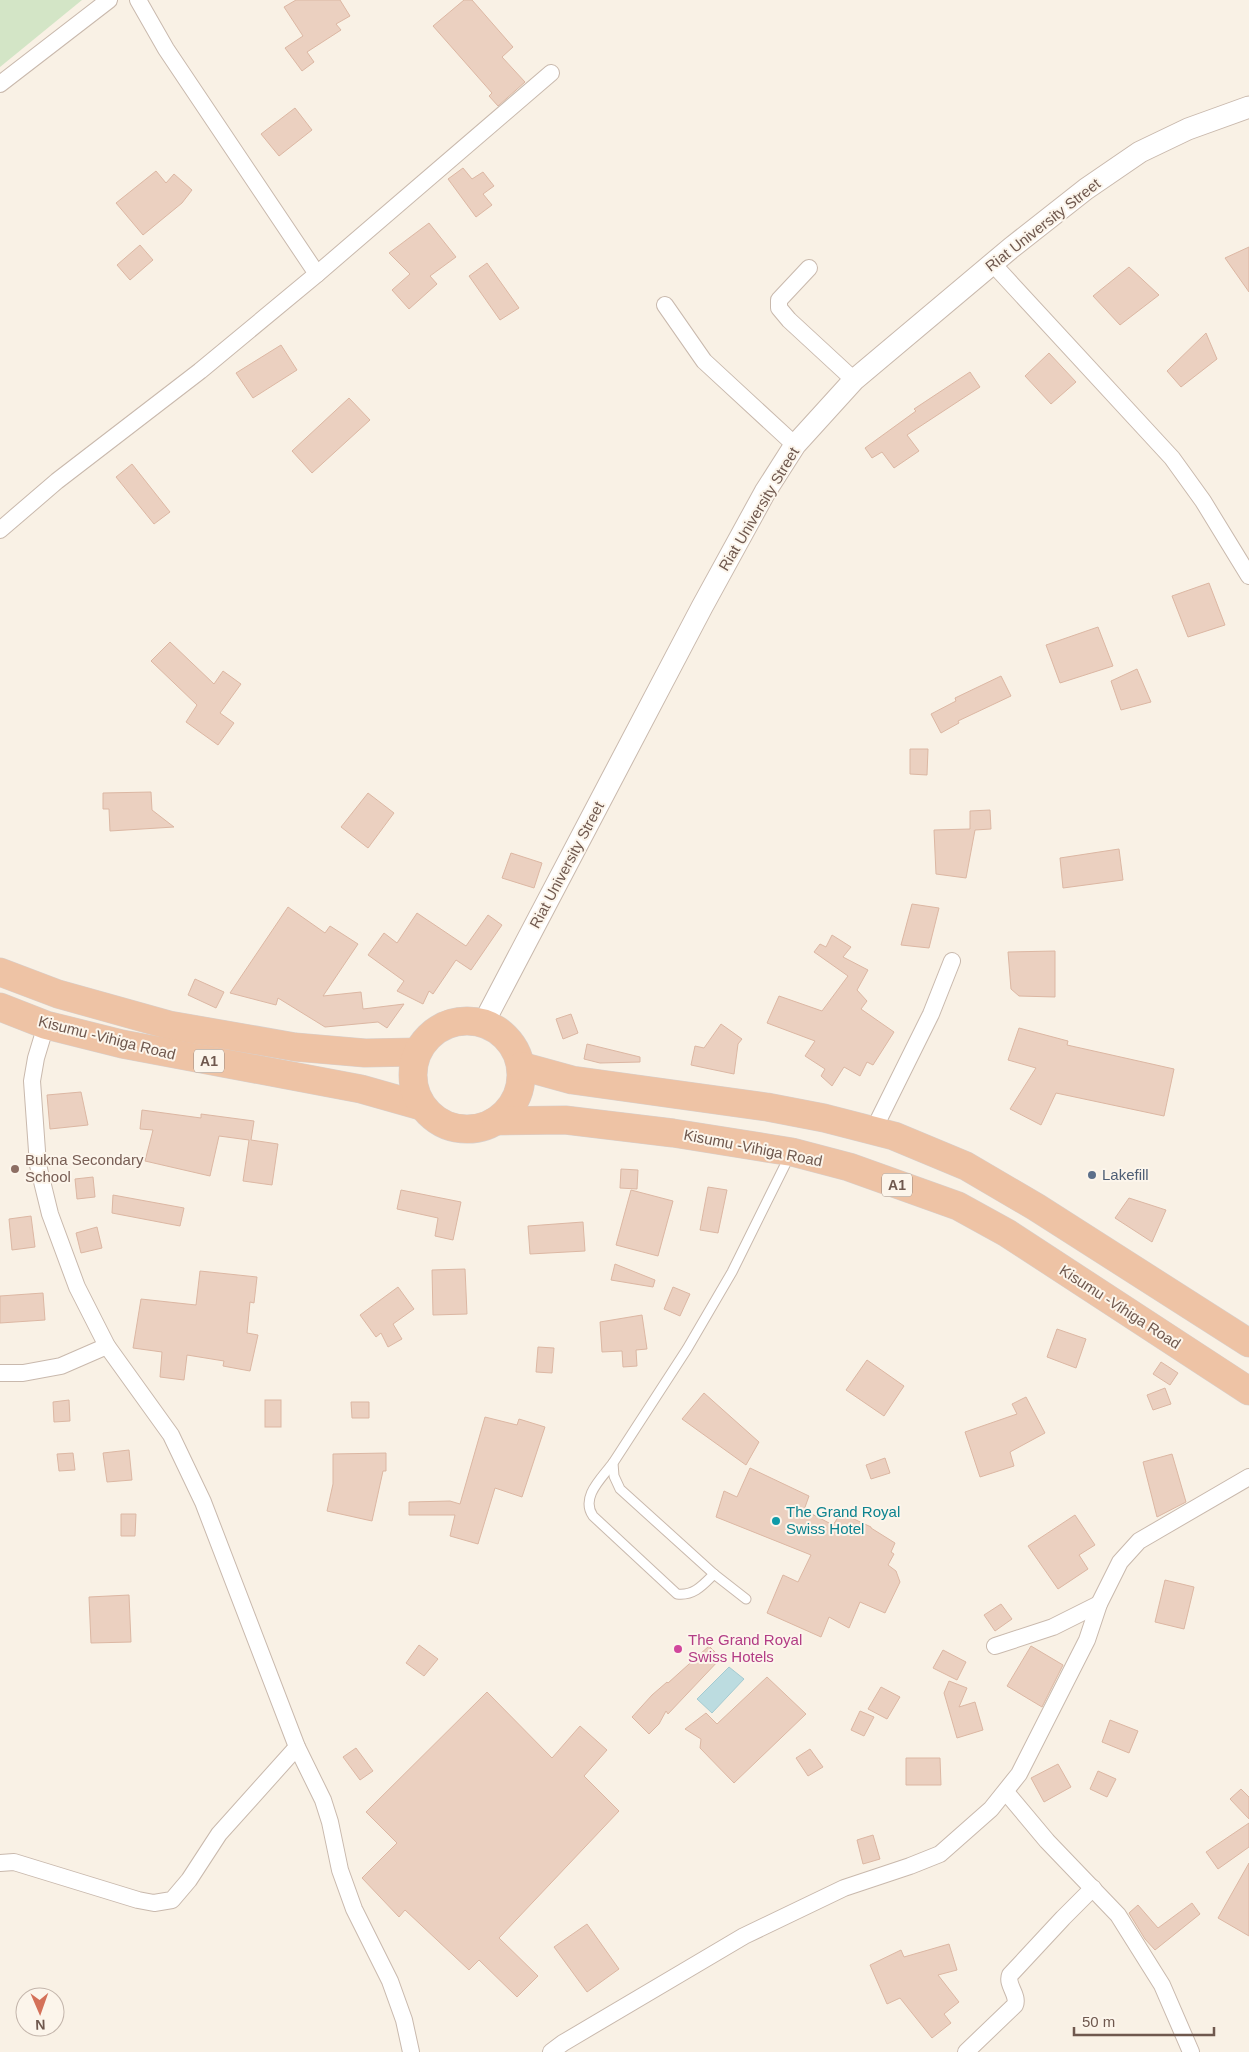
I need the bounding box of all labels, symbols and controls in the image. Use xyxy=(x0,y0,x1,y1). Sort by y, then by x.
street label: Riat University Street xyxy=(982,174,1104,275)
street label: Riat University Street xyxy=(715,443,803,573)
street label: Riat University Street xyxy=(526,798,608,931)
street label: Kisumu -Vihiga Road xyxy=(37,1012,177,1063)
road number: A1 xyxy=(194,1050,224,1072)
street label: Kisumu -Vihiga Road xyxy=(682,1126,824,1169)
place label: Bukna Secondary School xyxy=(25,1151,144,1185)
marker: Bukna Secondary School xyxy=(9,1163,21,1175)
place label: Lakefill xyxy=(1102,1166,1149,1183)
marker: Lakefill xyxy=(1086,1169,1098,1181)
road number: A1 xyxy=(882,1174,912,1196)
street label: Kisumu -Vihiga Road xyxy=(1057,1261,1184,1352)
place label: The Grand Royal Swiss Hotel xyxy=(786,1503,900,1537)
marker: The Grand Royal Swiss Hotel xyxy=(770,1515,782,1527)
place label: The Grand Royal Swiss Hotels xyxy=(688,1631,802,1665)
marker: The Grand Royal Swiss Hotels xyxy=(672,1643,684,1655)
north arrow xyxy=(15,1987,65,2037)
scale bar xyxy=(1074,2004,1214,2036)
text: 50 m xyxy=(1082,2013,1115,2030)
text: N xyxy=(35,2017,46,2033)

